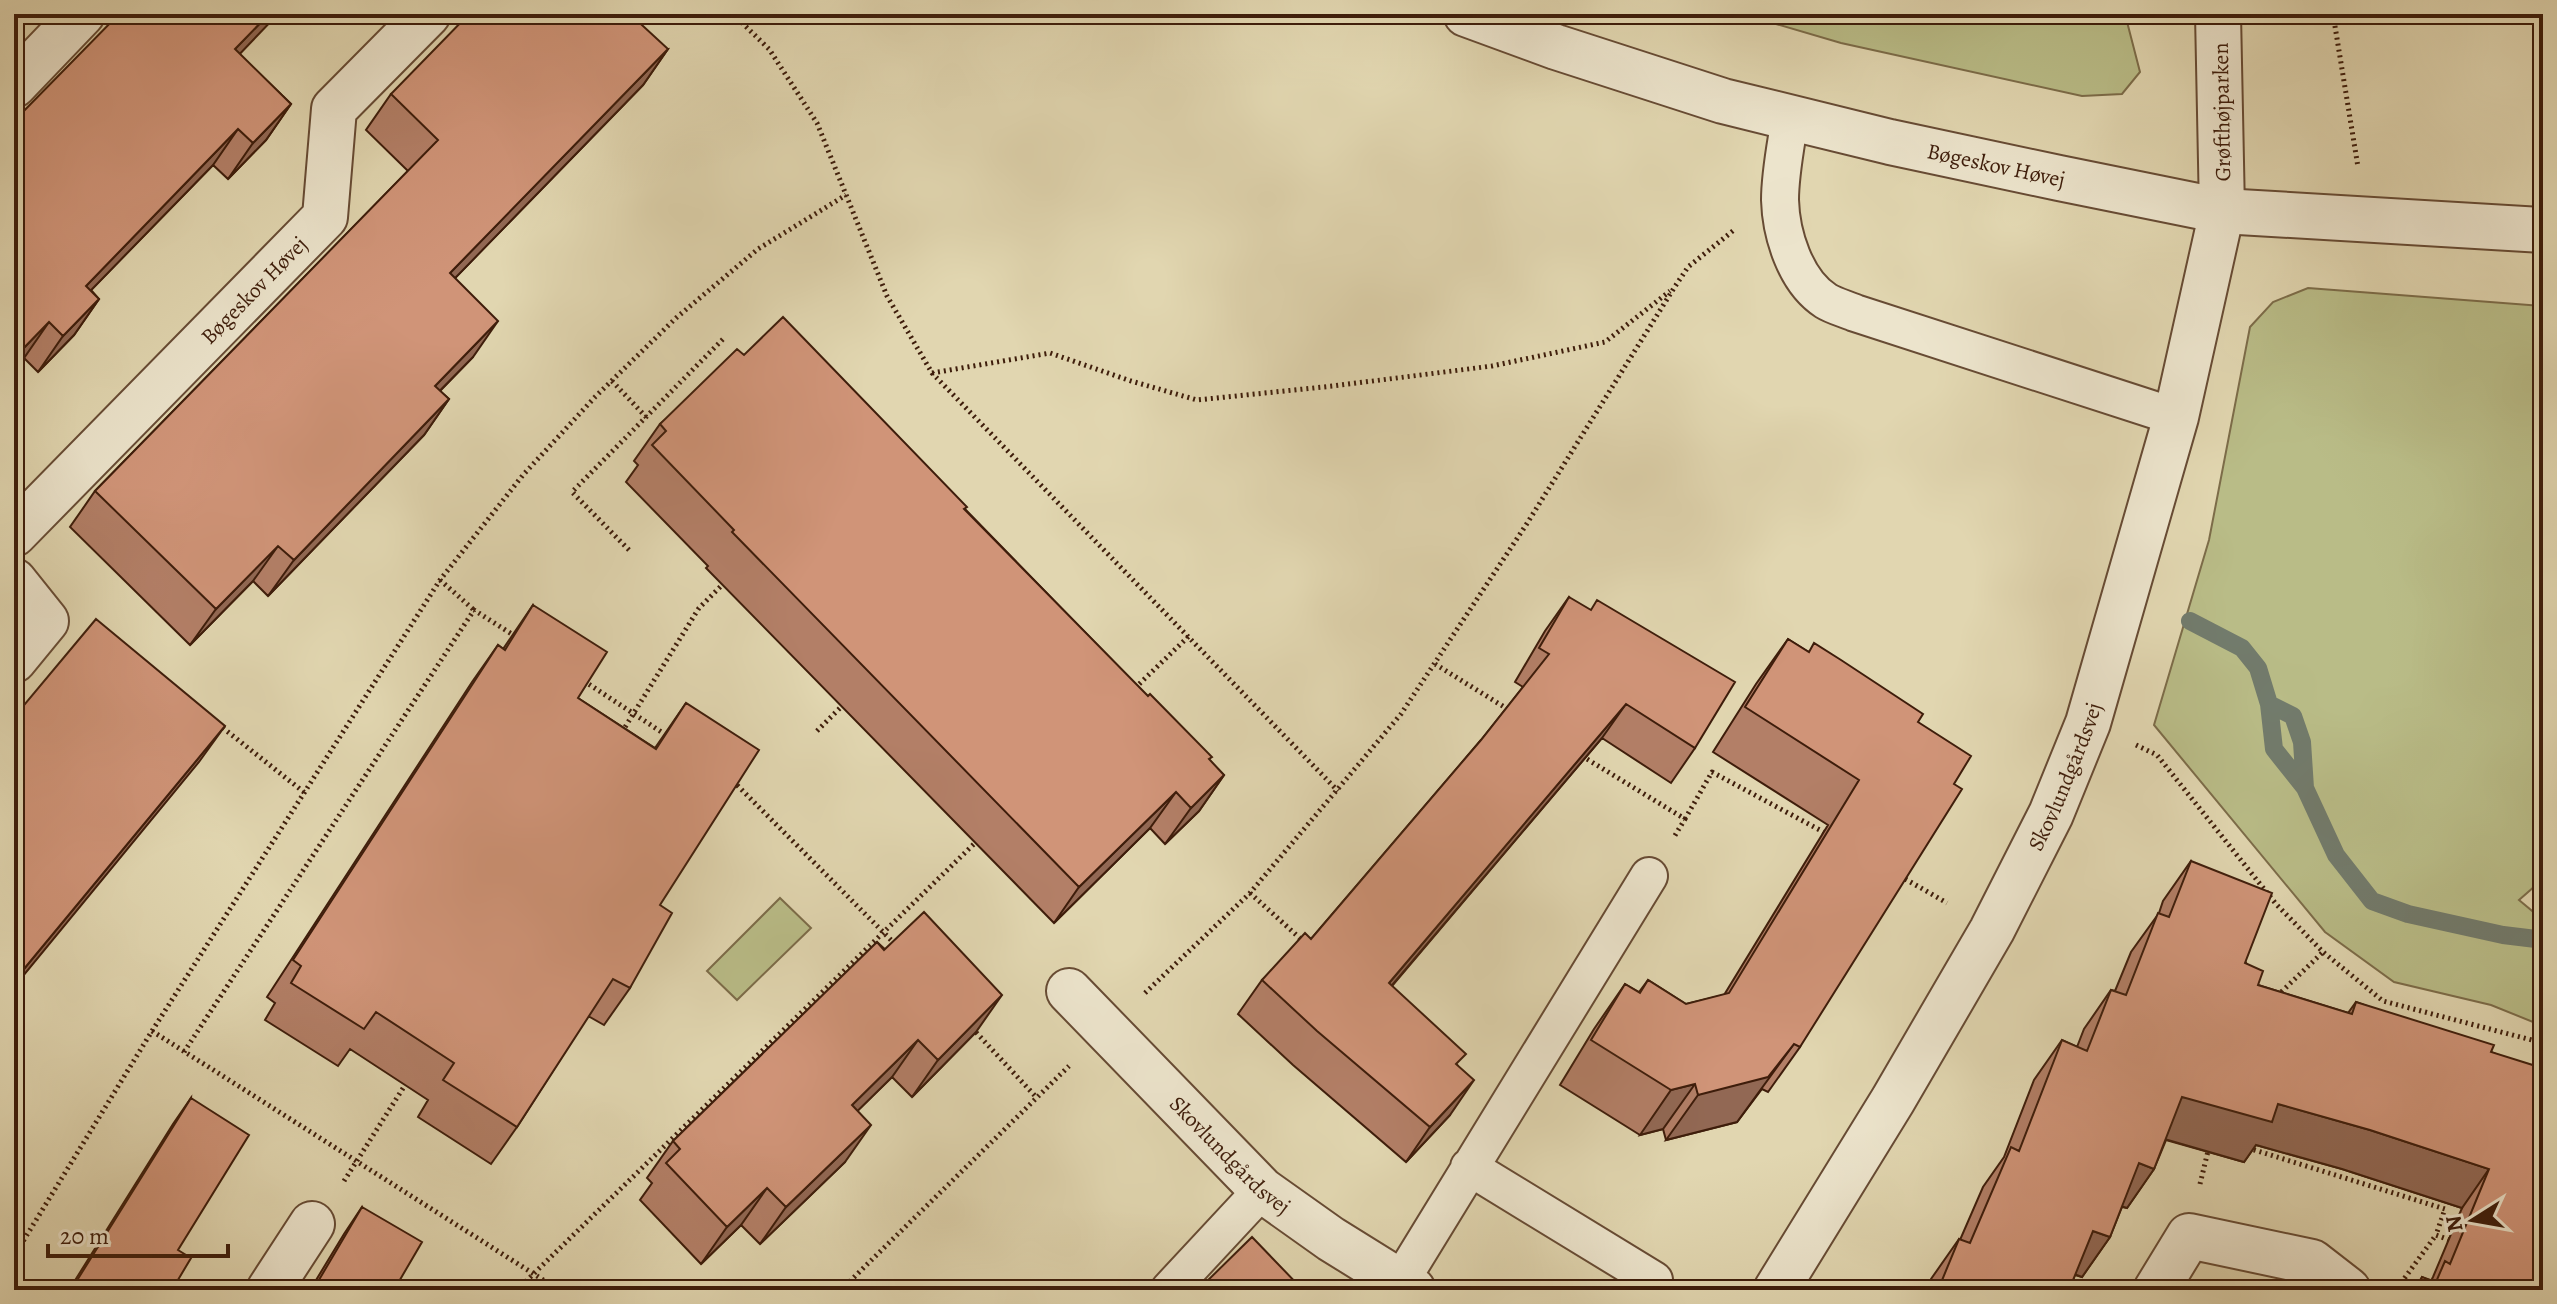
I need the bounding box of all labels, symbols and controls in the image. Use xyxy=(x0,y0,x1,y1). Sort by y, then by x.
street label: Grøfthøjparken xyxy=(2206,42,2238,182)
street label: Bøgeskov Høvej xyxy=(1924,136,2068,195)
street label: Bøgeskov Høvej xyxy=(194,230,314,351)
street label: Skovlundgårdsvej xyxy=(2021,699,2109,856)
street label: Skovlundgårdsvej xyxy=(1163,1090,1296,1222)
north arrow xyxy=(2433,1180,2513,1260)
scale bar xyxy=(48,1208,228,1258)
text: N xyxy=(2438,1213,2471,1234)
text: 20 m xyxy=(60,1220,109,1252)

